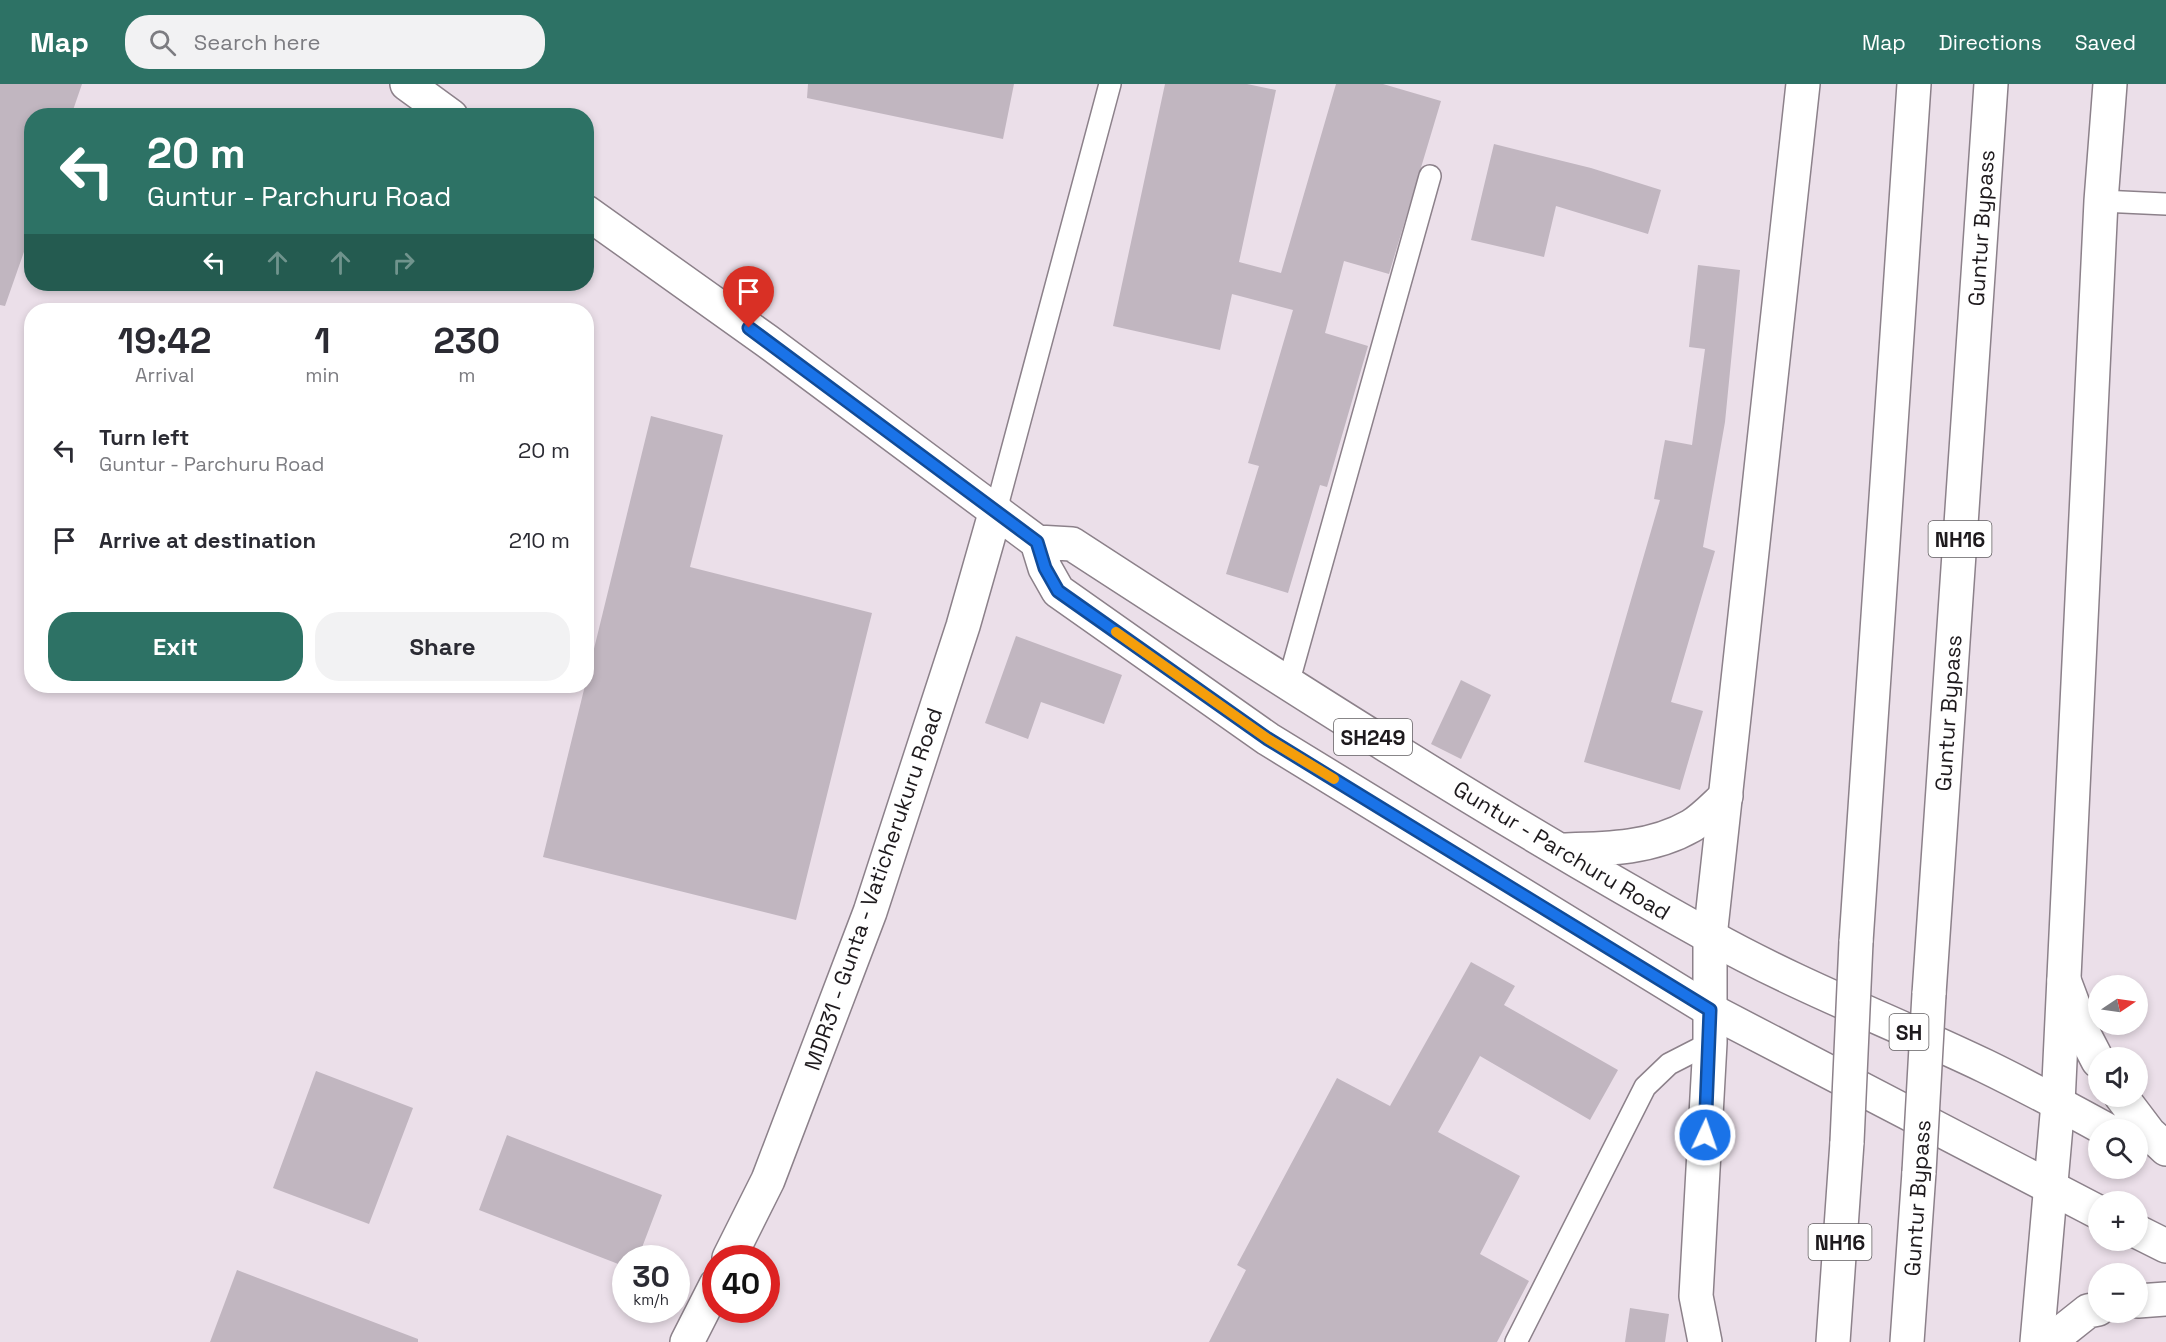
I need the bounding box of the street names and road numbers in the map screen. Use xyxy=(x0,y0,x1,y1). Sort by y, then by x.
street label: Guntur Bypass xyxy=(1962,149,2000,307)
road number: NH16 xyxy=(1928,521,1992,557)
street label: Guntur Bypass xyxy=(1929,634,1967,792)
street label: MDR31 - Gunta - Vaticherukuru Road xyxy=(798,704,948,1074)
road number: SH249 xyxy=(1334,719,1412,755)
street label: Guntur - Parchuru Road xyxy=(1449,774,1675,926)
road number: SH xyxy=(1890,1014,1928,1050)
street label: Guntur Bypass xyxy=(1898,1119,1936,1277)
road number: NH16 xyxy=(1808,1224,1872,1260)

